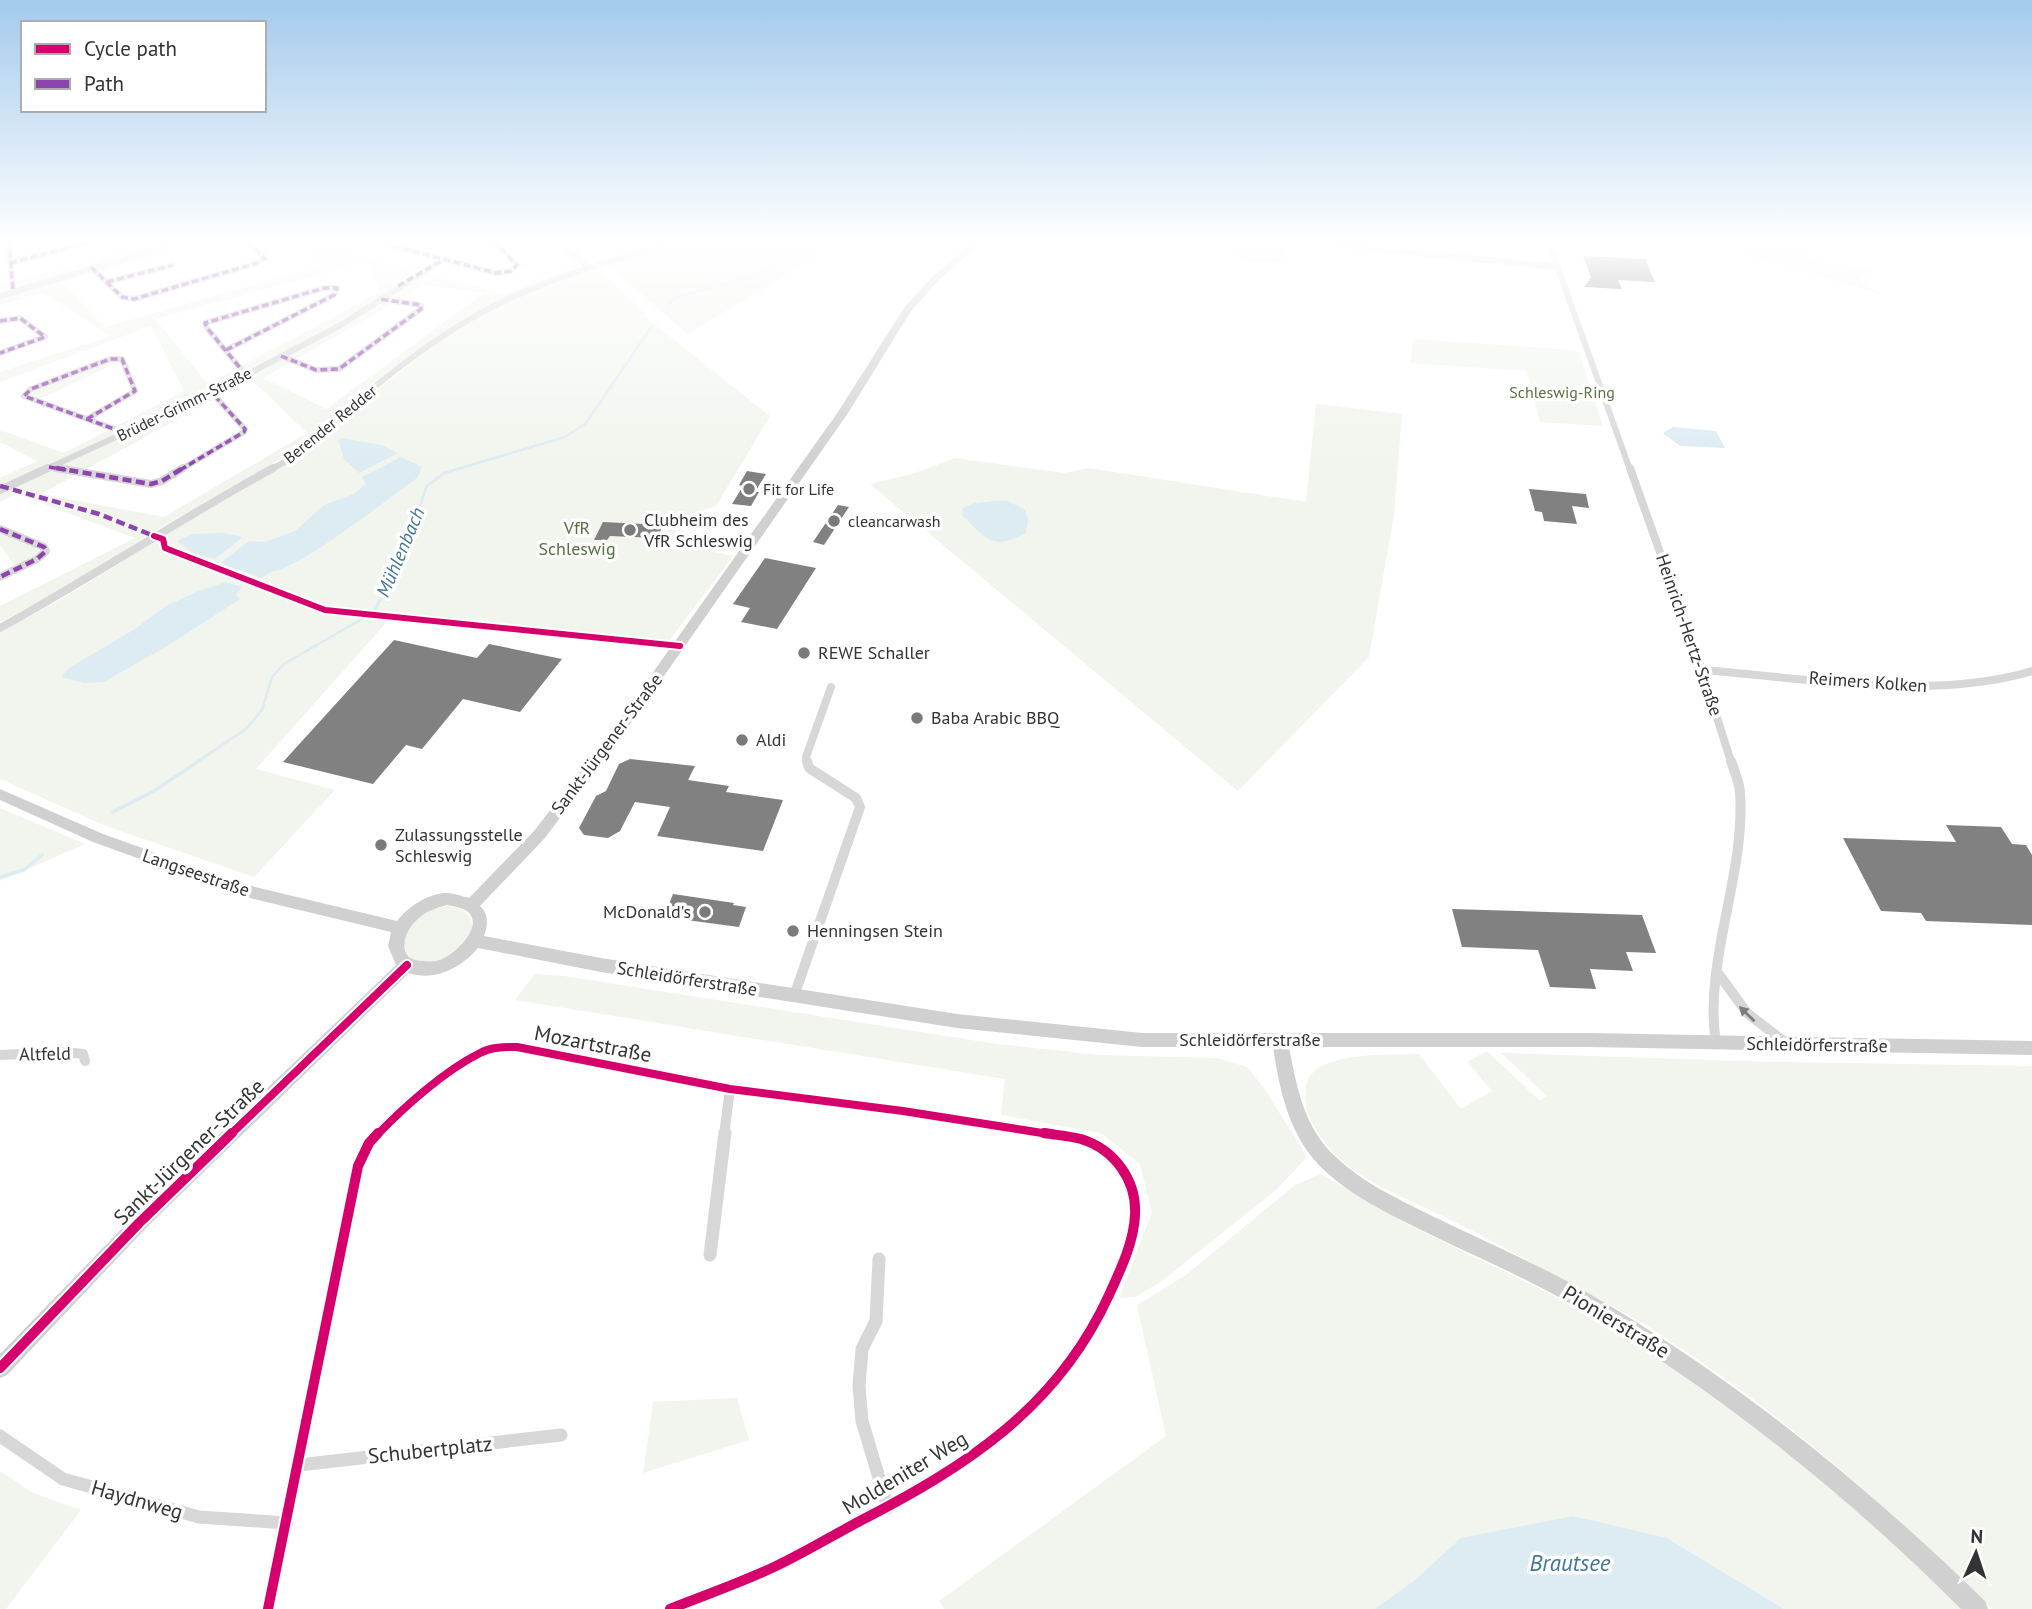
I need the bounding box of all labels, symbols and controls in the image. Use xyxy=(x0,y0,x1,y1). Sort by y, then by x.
legend xyxy=(21,21,266,112)
text: Cycle path xyxy=(84,35,177,62)
text: Path xyxy=(84,70,124,97)
street label: Brüder-Grimm-Straße xyxy=(113,363,255,445)
street label: Berender Redder xyxy=(279,380,381,468)
park label: Schleswig-Ring xyxy=(1509,382,1615,402)
place label: Fit for Life xyxy=(763,479,834,499)
marker: Fit for Life xyxy=(741,481,757,497)
water label: Mühlenbach xyxy=(370,504,430,600)
place label: Clubheim des VfR Schleswig xyxy=(643,508,753,552)
place label: cleancarwash xyxy=(848,511,940,531)
marker: cleancarwash xyxy=(826,513,842,529)
park label: VfR Schleswig xyxy=(538,516,616,560)
marker: Clubheim des VfR Schleswig xyxy=(622,522,638,538)
street label: Heinrich-Hertz-Straße xyxy=(1651,551,1728,719)
place label: REWE Schaller xyxy=(818,641,930,664)
marker: REWE Schaller xyxy=(796,645,812,661)
street label: Reimers Kolken xyxy=(1808,666,1928,697)
street label: Sankt-Jürgener-Straße xyxy=(546,669,667,819)
place label: Baba Arabic BBQ xyxy=(931,706,1060,729)
marker: Baba Arabic BBQ xyxy=(909,710,925,726)
place label: Aldi xyxy=(756,728,786,751)
marker: Aldi xyxy=(734,732,750,748)
place label: Zulassungsstelle Schleswig xyxy=(395,823,523,867)
marker: Zulassungsstelle Schleswig xyxy=(373,837,389,853)
street label: Langseestraße xyxy=(140,843,253,902)
place label: McDonald's xyxy=(603,900,691,923)
marker: McDonald's xyxy=(697,904,713,920)
place label: Henningsen Stein xyxy=(807,919,943,942)
marker: Henningsen Stein xyxy=(785,923,801,939)
street label: Schleidörferstraße xyxy=(615,956,759,1001)
one-way arrow xyxy=(1739,1006,1756,1023)
street label: Mozartstraße xyxy=(532,1019,654,1068)
street label: Schleidörferstraße xyxy=(1179,1028,1321,1051)
street label: Schleidörferstraße xyxy=(1746,1032,1888,1057)
street label: Altfeld xyxy=(19,1042,71,1065)
street label: Sankt-Jürgener-Straße xyxy=(108,1073,270,1231)
street label: Pionierstraße xyxy=(1558,1279,1675,1364)
street label: Moldeniter Weg xyxy=(837,1425,972,1521)
street label: Schubertplatz xyxy=(367,1430,493,1469)
street label: Haydnweg xyxy=(88,1474,186,1525)
north arrow xyxy=(1941,1518,2011,1588)
text: N xyxy=(1970,1524,1984,1548)
water label: Brautsee xyxy=(1530,1548,1611,1577)

